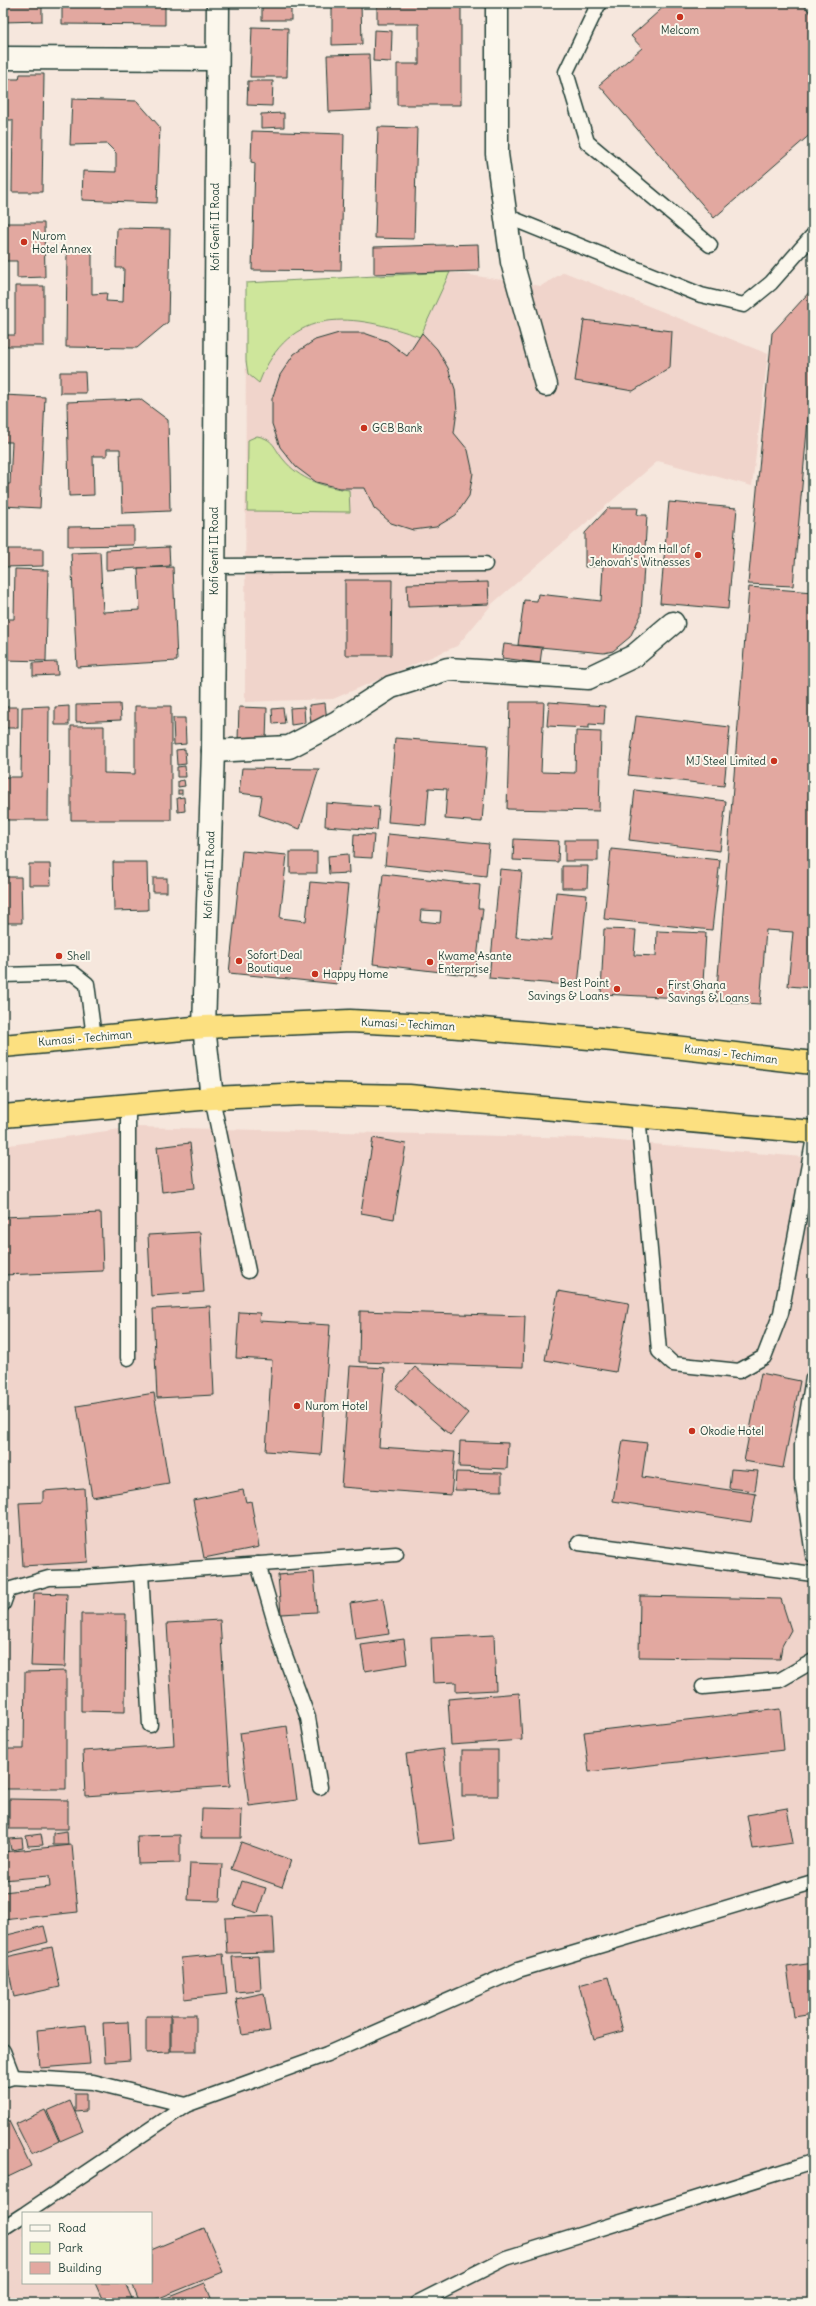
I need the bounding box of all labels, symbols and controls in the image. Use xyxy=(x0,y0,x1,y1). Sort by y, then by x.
marker: Melcom xyxy=(675,12,685,22)
place label: Melcom xyxy=(661,23,700,37)
street label: Kofi Genfi II Road xyxy=(208,182,222,271)
place label: Nurom Hotel Annex xyxy=(32,229,92,256)
marker: Nurom Hotel Annex xyxy=(19,237,29,247)
place label: GCB Bank xyxy=(372,421,423,435)
marker: GCB Bank xyxy=(359,423,369,433)
street label: Kofi Genfi II Road xyxy=(207,506,221,595)
place label: Kingdom Hall of Jehovah's Witnesses xyxy=(589,542,690,569)
marker: Kingdom Hall of Jehovah's Witnesses xyxy=(693,550,703,560)
place label: MJ Steel Limited xyxy=(686,754,767,768)
marker: MJ Steel Limited xyxy=(769,756,779,766)
street label: Kofi Genfi II Road xyxy=(200,830,218,919)
place label: Sofort Deal Boutique xyxy=(247,948,302,975)
place label: Shell xyxy=(67,949,90,963)
place label: Kwame Asante Enterprise xyxy=(438,949,512,976)
marker: Shell xyxy=(54,951,64,961)
marker: Sofort Deal Boutique xyxy=(234,956,244,966)
marker: Kwame Asante Enterprise xyxy=(425,957,435,967)
place label: Happy Home xyxy=(323,967,388,981)
marker: Happy Home xyxy=(310,969,320,979)
place label: Best Point Savings & Loans xyxy=(528,976,609,1003)
place label: First Ghana Savings & Loans xyxy=(668,978,749,1005)
marker: Best Point Savings & Loans xyxy=(612,984,622,994)
marker: First Ghana Savings & Loans xyxy=(655,986,665,996)
street label: Kumasi - Techiman xyxy=(361,1015,455,1033)
street label: Kumasi - Techiman xyxy=(38,1027,132,1049)
street label: Kumasi - Techiman xyxy=(683,1041,779,1067)
place label: Nurom Hotel xyxy=(305,1399,368,1413)
marker: Nurom Hotel xyxy=(292,1401,302,1411)
place label: Okodie Hotel xyxy=(700,1424,764,1438)
marker: Okodie Hotel xyxy=(687,1426,697,1436)
legend xyxy=(22,2212,152,2284)
text: Road xyxy=(58,2220,86,2235)
text: Park xyxy=(58,2240,83,2255)
text: Building xyxy=(58,2260,102,2275)

